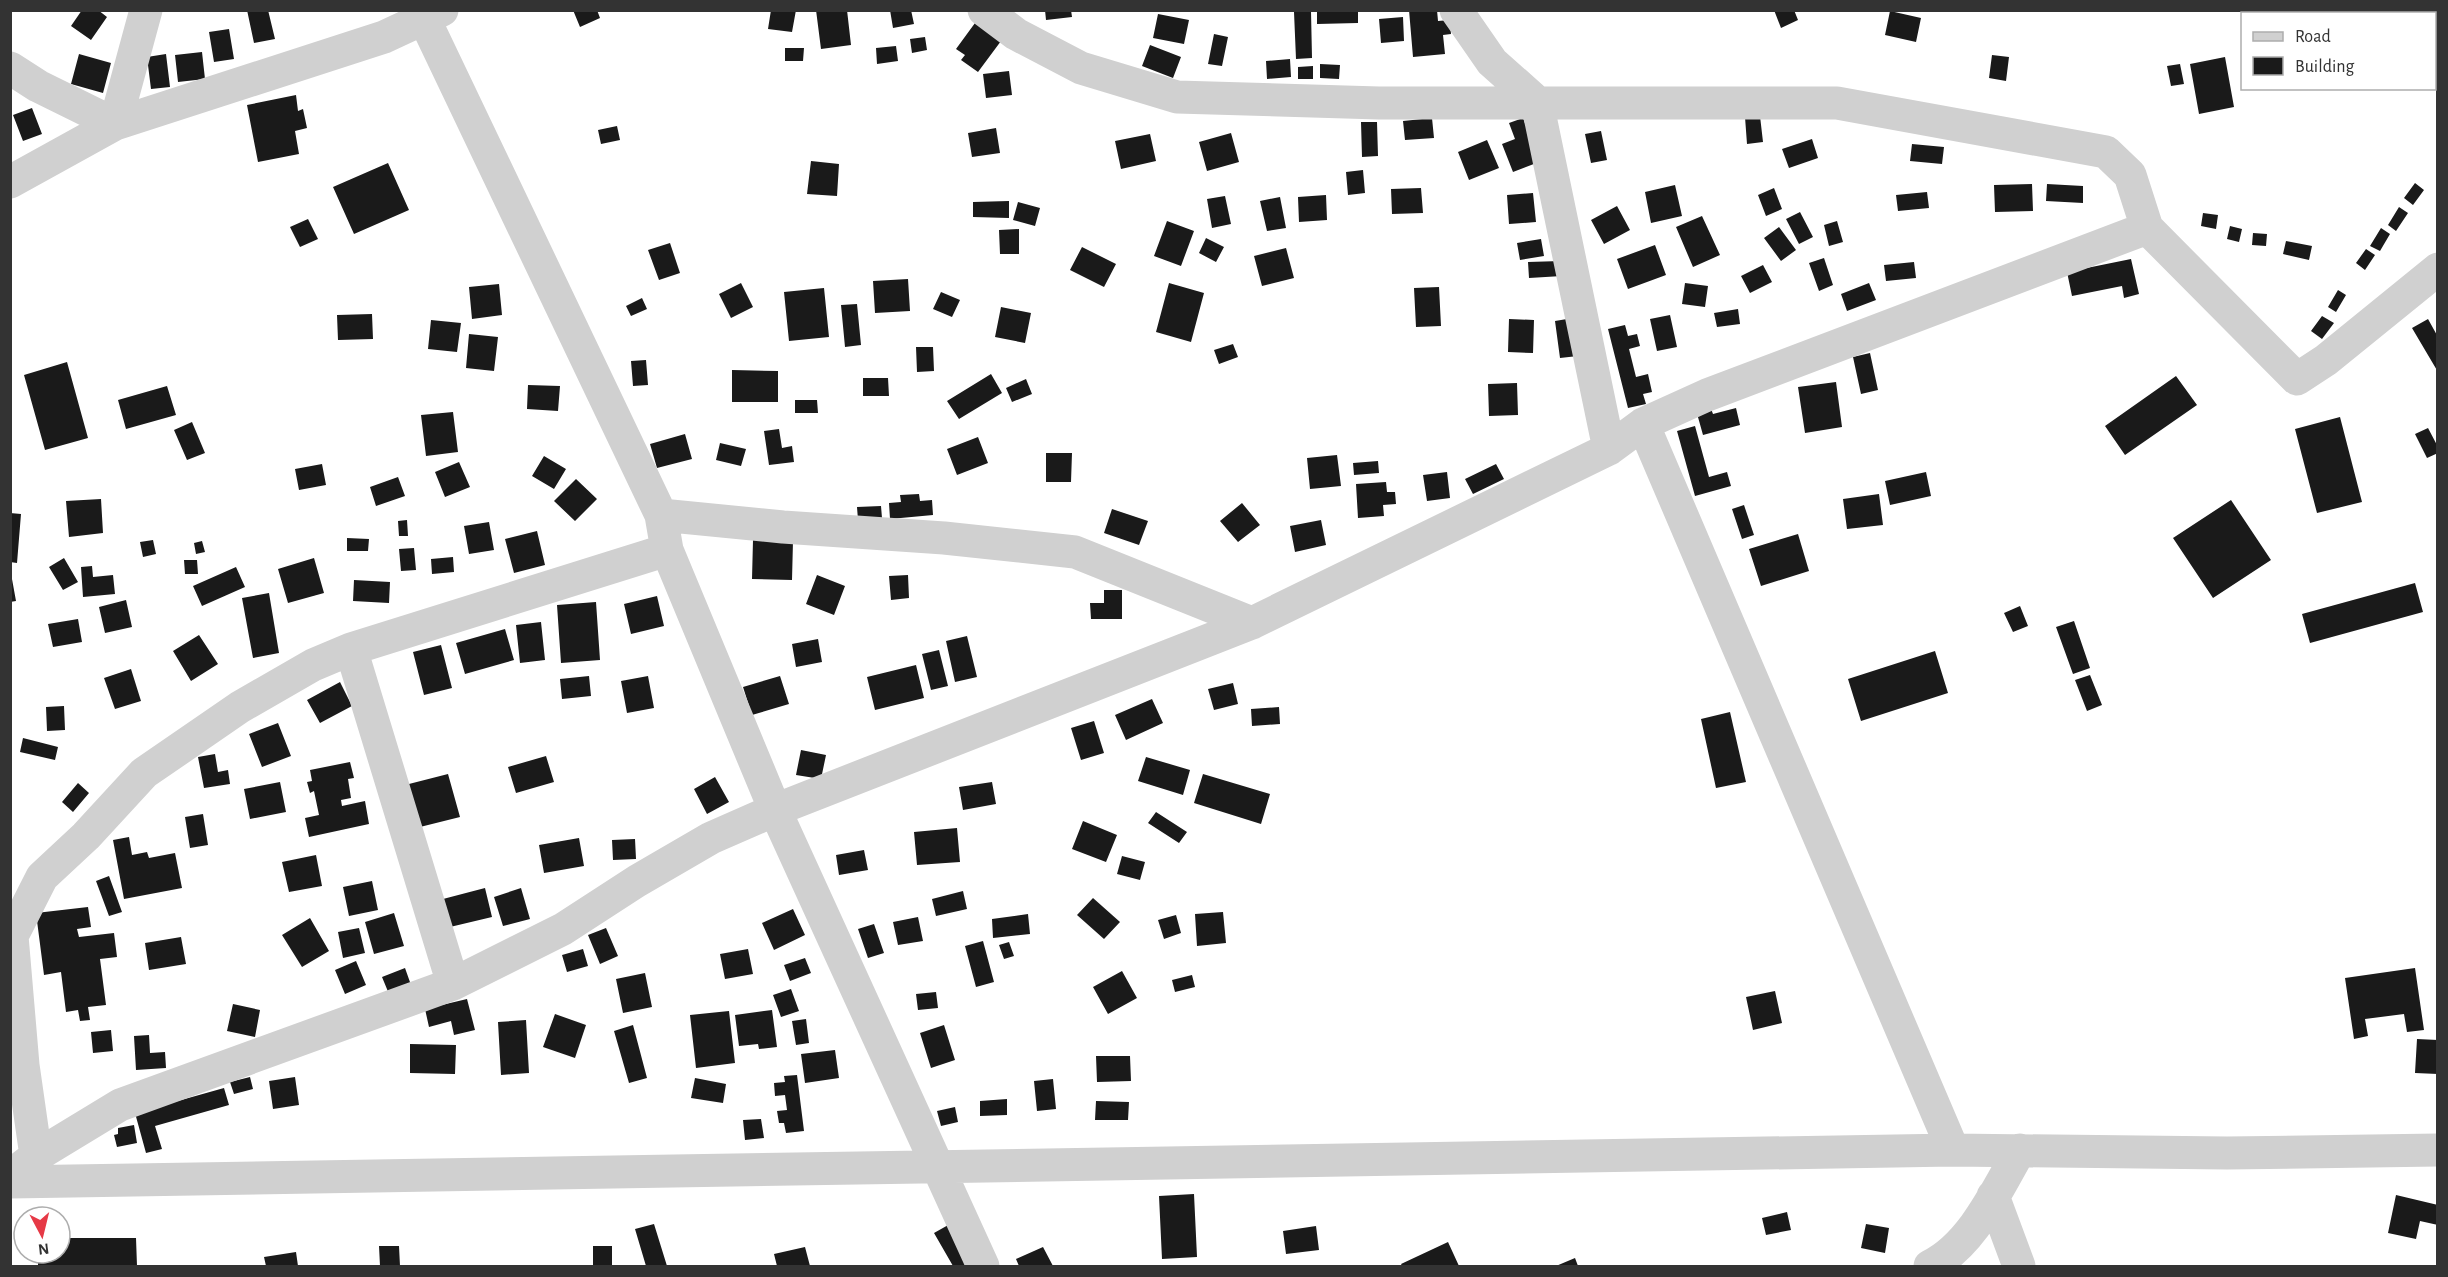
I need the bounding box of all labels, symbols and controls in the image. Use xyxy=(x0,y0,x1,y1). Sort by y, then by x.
legend xyxy=(2241,12,2436,90)
text: Road xyxy=(2295,28,2331,46)
text: Building xyxy=(2295,58,2355,76)
north arrow xyxy=(12,1205,72,1265)
text: N xyxy=(37,1240,50,1258)

